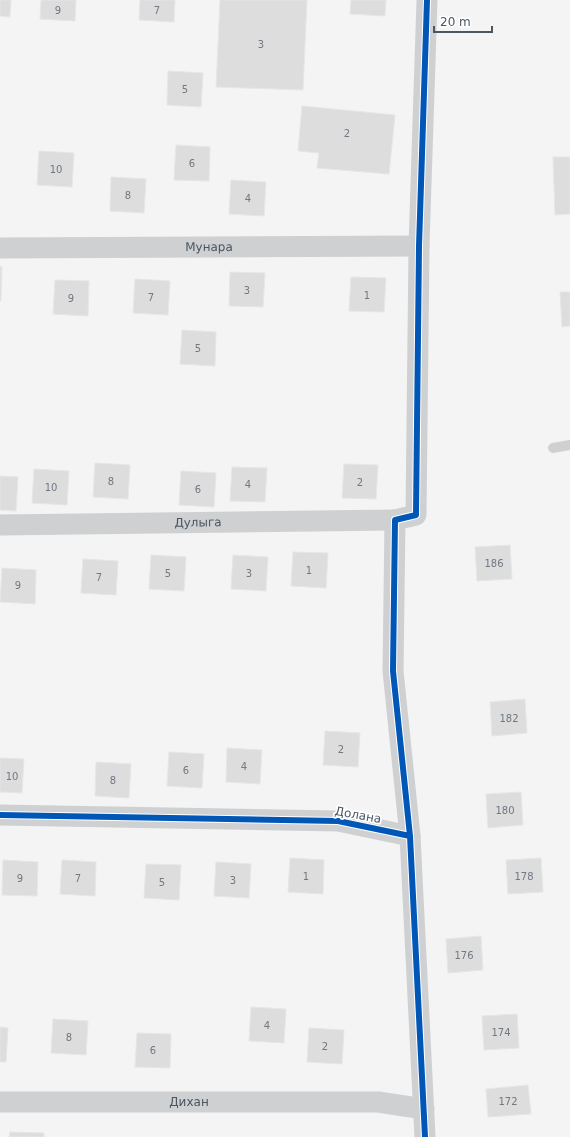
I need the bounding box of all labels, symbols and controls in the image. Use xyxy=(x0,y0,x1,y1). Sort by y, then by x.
house number: 9 xyxy=(55,5,61,16)
house number: 7 xyxy=(154,5,160,16)
scale bar xyxy=(434,8,492,34)
text: 20 m xyxy=(440,15,471,29)
house number: 3 xyxy=(258,39,264,50)
house number: 5 xyxy=(182,84,188,95)
house number: 2 xyxy=(344,128,350,139)
house number: 6 xyxy=(189,158,195,169)
house number: 10 xyxy=(50,164,62,175)
house number: 8 xyxy=(125,190,131,201)
house number: 4 xyxy=(245,193,251,204)
street label: Мунара xyxy=(185,240,233,254)
house number: 3 xyxy=(244,285,250,296)
house number: 1 xyxy=(364,290,370,301)
house number: 7 xyxy=(148,292,154,303)
house number: 9 xyxy=(68,293,74,304)
house number: 5 xyxy=(195,343,201,354)
house number: 8 xyxy=(108,476,114,487)
house number: 2 xyxy=(357,477,363,488)
house number: 4 xyxy=(245,479,251,490)
house number: 10 xyxy=(45,482,57,493)
house number: 6 xyxy=(195,484,201,495)
street label: Дулыга xyxy=(174,515,222,530)
house number: 186 xyxy=(484,558,504,569)
house number: 1 xyxy=(306,565,312,576)
house number: 5 xyxy=(165,568,171,579)
house number: 3 xyxy=(246,568,252,579)
house number: 7 xyxy=(96,572,102,583)
house number: 9 xyxy=(15,580,21,591)
house number: 182 xyxy=(499,713,519,724)
house number: 2 xyxy=(338,744,344,755)
house number: 4 xyxy=(241,761,247,772)
house number: 6 xyxy=(183,765,189,776)
house number: 10 xyxy=(6,771,18,782)
house number: 8 xyxy=(110,775,116,786)
street label: Долана xyxy=(334,804,382,826)
house number: 180 xyxy=(495,805,515,816)
house number: 1 xyxy=(303,871,309,882)
house number: 178 xyxy=(514,871,534,882)
house number: 9 xyxy=(17,873,23,884)
house number: 7 xyxy=(75,873,81,884)
house number: 3 xyxy=(230,875,236,886)
house number: 5 xyxy=(159,877,165,888)
house number: 176 xyxy=(454,950,474,961)
house number: 4 xyxy=(264,1020,270,1031)
house number: 174 xyxy=(491,1027,511,1038)
house number: 8 xyxy=(66,1032,72,1043)
house number: 2 xyxy=(322,1041,328,1052)
house number: 6 xyxy=(150,1045,156,1056)
street label: Дихан xyxy=(169,1095,209,1109)
house number: 172 xyxy=(498,1096,518,1107)

